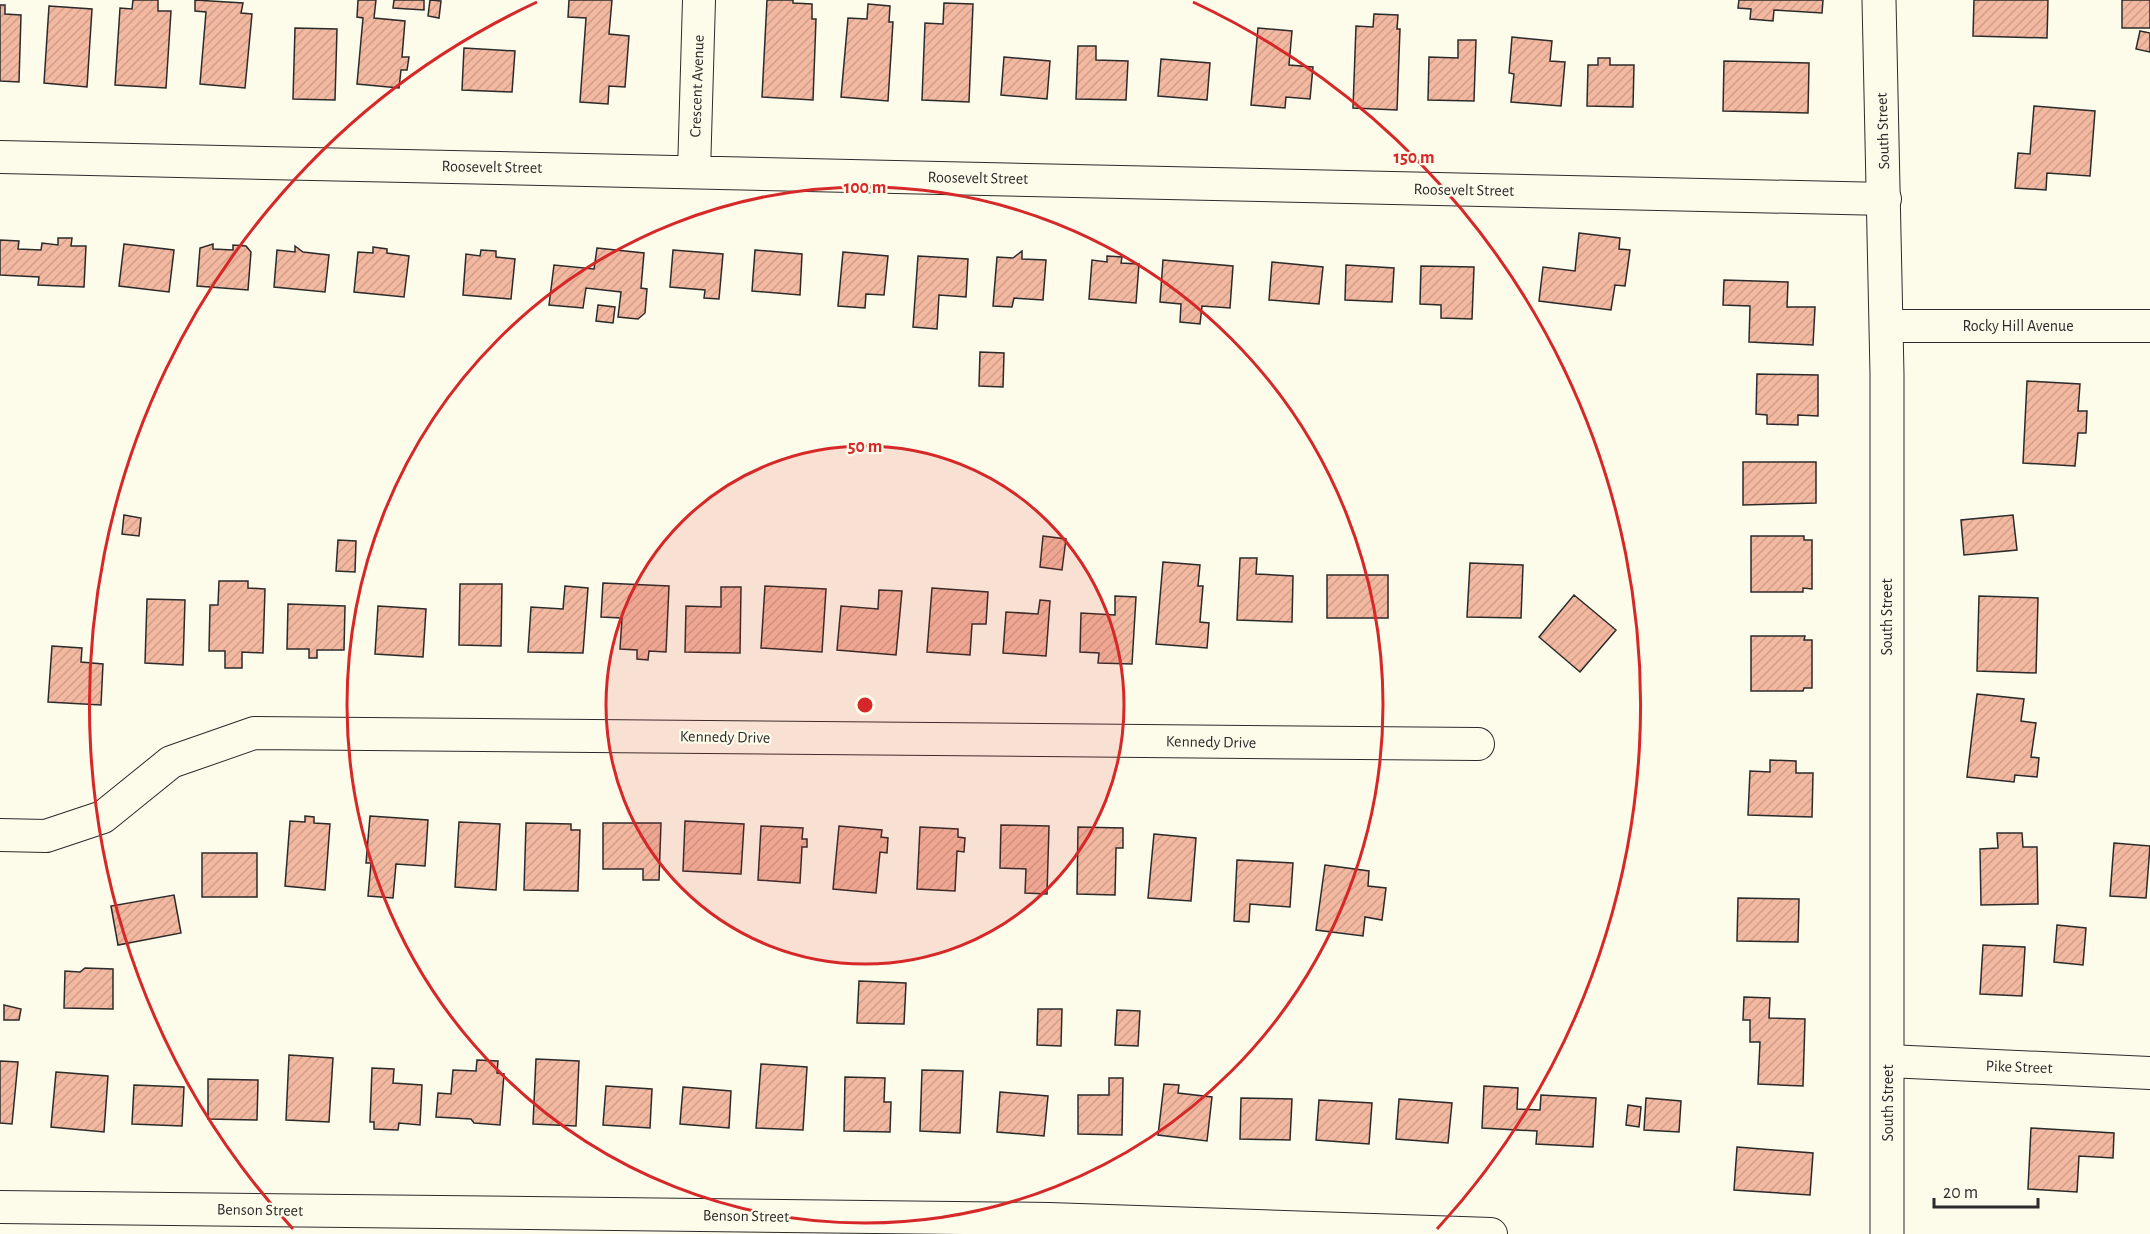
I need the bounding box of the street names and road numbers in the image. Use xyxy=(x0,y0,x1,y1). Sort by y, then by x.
street label: Crescent Avenue xyxy=(687,34,707,138)
street label: South Street xyxy=(1874,92,1892,170)
street label: Roosevelt Street xyxy=(442,158,542,176)
street label: Roosevelt Street xyxy=(928,169,1028,187)
street label: Roosevelt Street xyxy=(1414,181,1514,199)
street label: Rocky Hill Avenue xyxy=(1962,318,2074,335)
street label: South Street xyxy=(1879,579,1895,655)
street label: Kennedy Drive xyxy=(680,728,770,747)
street label: Kennedy Drive xyxy=(1166,733,1256,752)
street label: Pike Street xyxy=(1985,1058,2053,1076)
street label: South Street xyxy=(1880,1065,1896,1141)
street label: Benson Street xyxy=(217,1201,303,1219)
street label: Benson Street xyxy=(703,1207,789,1225)

